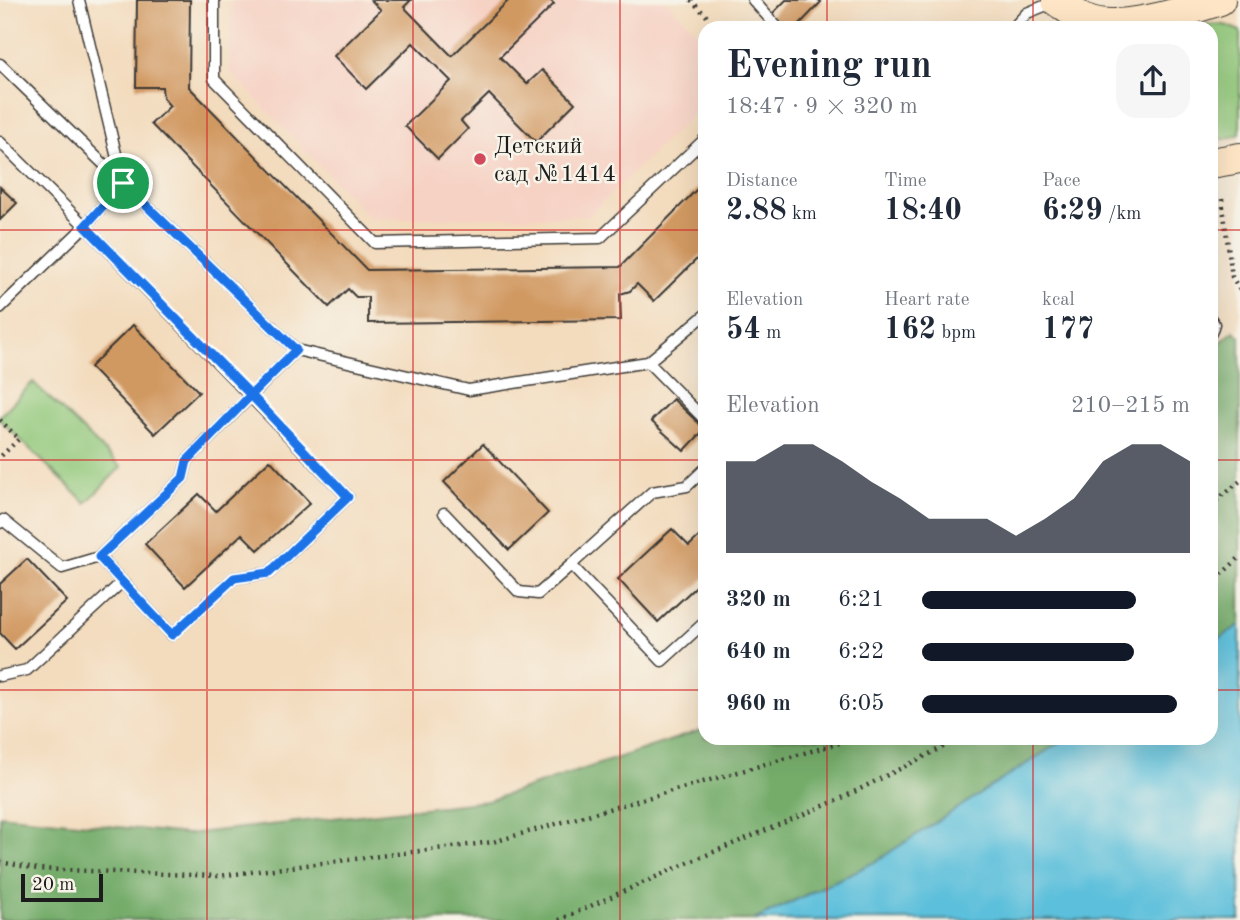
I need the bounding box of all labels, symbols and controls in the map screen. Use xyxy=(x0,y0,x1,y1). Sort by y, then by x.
button: share xyxy=(1116,44,1190,118)
text: Evening run xyxy=(726,48,932,86)
text: 18:47 · 9 × 320 m xyxy=(726,95,918,118)
place label: Детский сад №1414 xyxy=(494,135,616,187)
marker: Детский сад №1414 xyxy=(472,151,488,167)
pin xyxy=(93,153,153,213)
icon: arrive xyxy=(104,164,142,202)
text: Distance xyxy=(726,172,798,191)
text: Time xyxy=(884,172,927,191)
text: Pace xyxy=(1042,172,1081,191)
text: 2.88 xyxy=(726,196,787,226)
text: 18:40 xyxy=(884,196,962,226)
text: 6:29 xyxy=(1042,196,1103,226)
text: km xyxy=(787,205,817,224)
text: /km xyxy=(1103,205,1141,224)
text: Elevation xyxy=(726,291,803,310)
text: Heart rate xyxy=(884,291,969,310)
text: kcal xyxy=(1042,291,1075,310)
text: 54 xyxy=(726,315,761,345)
text: 162 xyxy=(884,315,936,345)
text: 177 xyxy=(1042,315,1094,345)
text: m xyxy=(761,324,781,343)
text: bpm xyxy=(936,324,976,343)
text: Elevation xyxy=(726,394,820,417)
text: 210–215 m xyxy=(1071,394,1190,417)
text: 320 m xyxy=(726,588,791,611)
text: 6:21 xyxy=(838,588,884,611)
text: 640 m xyxy=(726,640,791,663)
text: 6:22 xyxy=(838,640,884,663)
text: 960 m xyxy=(726,692,791,715)
text: 6:05 xyxy=(838,692,884,715)
scale bar xyxy=(21,871,103,903)
text: 20 m xyxy=(32,876,74,895)

